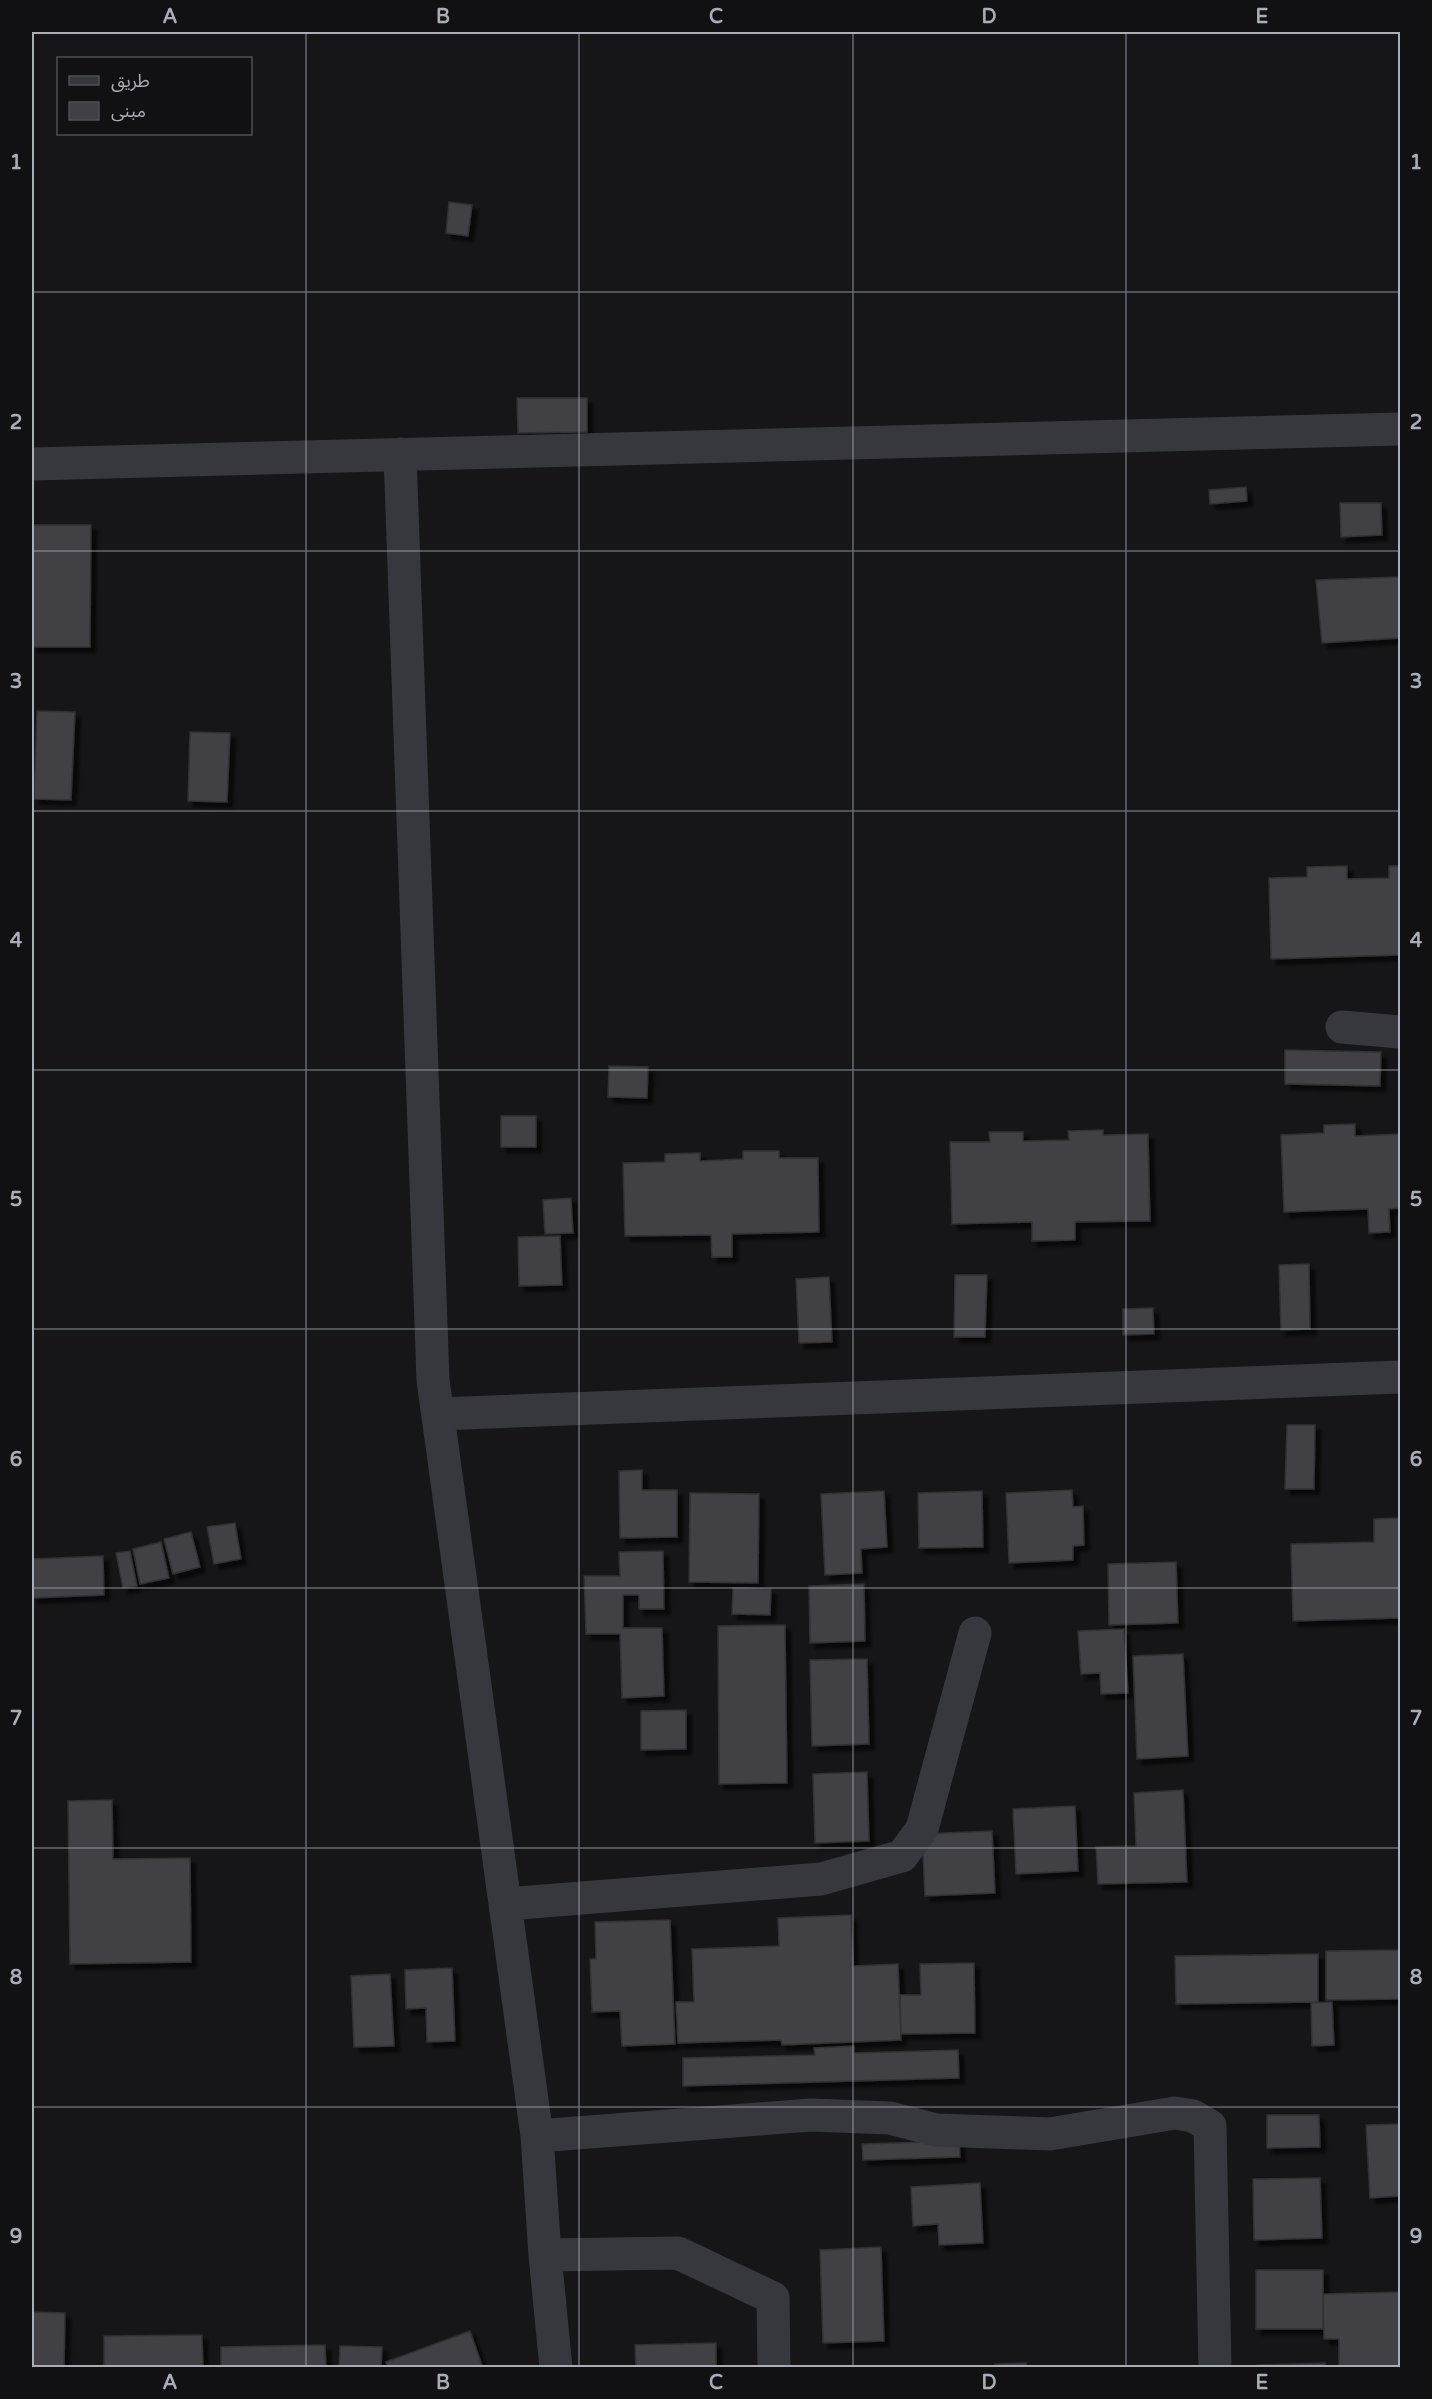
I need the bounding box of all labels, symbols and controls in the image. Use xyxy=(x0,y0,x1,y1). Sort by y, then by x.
text: A xyxy=(163,5,178,29)
text: B xyxy=(436,5,450,29)
text: C xyxy=(709,5,723,29)
text: D xyxy=(981,5,997,29)
text: E xyxy=(1256,5,1269,29)
legend xyxy=(57,57,252,135)
text: طريق xyxy=(111,70,150,92)
text: مبنى xyxy=(111,100,146,122)
text: 1 xyxy=(10,151,22,175)
text: 1 xyxy=(1410,151,1422,175)
text: 2 xyxy=(10,411,22,435)
text: 2 xyxy=(1410,411,1422,435)
text: 3 xyxy=(10,670,22,694)
text: 3 xyxy=(1410,670,1422,694)
text: 4 xyxy=(10,929,23,953)
text: 4 xyxy=(1410,929,1423,953)
text: 5 xyxy=(10,1188,22,1212)
text: 5 xyxy=(1410,1188,1422,1212)
text: 6 xyxy=(10,1448,22,1472)
text: 6 xyxy=(1410,1448,1422,1472)
text: 7 xyxy=(10,1707,22,1731)
text: 7 xyxy=(1410,1707,1422,1731)
text: 8 xyxy=(10,1966,22,1990)
text: 8 xyxy=(1410,1966,1422,1990)
text: 9 xyxy=(10,2225,22,2249)
text: 9 xyxy=(1410,2225,1422,2249)
text: A xyxy=(163,2371,178,2395)
text: B xyxy=(436,2371,450,2395)
text: C xyxy=(709,2371,723,2395)
text: D xyxy=(981,2371,997,2395)
text: E xyxy=(1256,2371,1269,2395)

